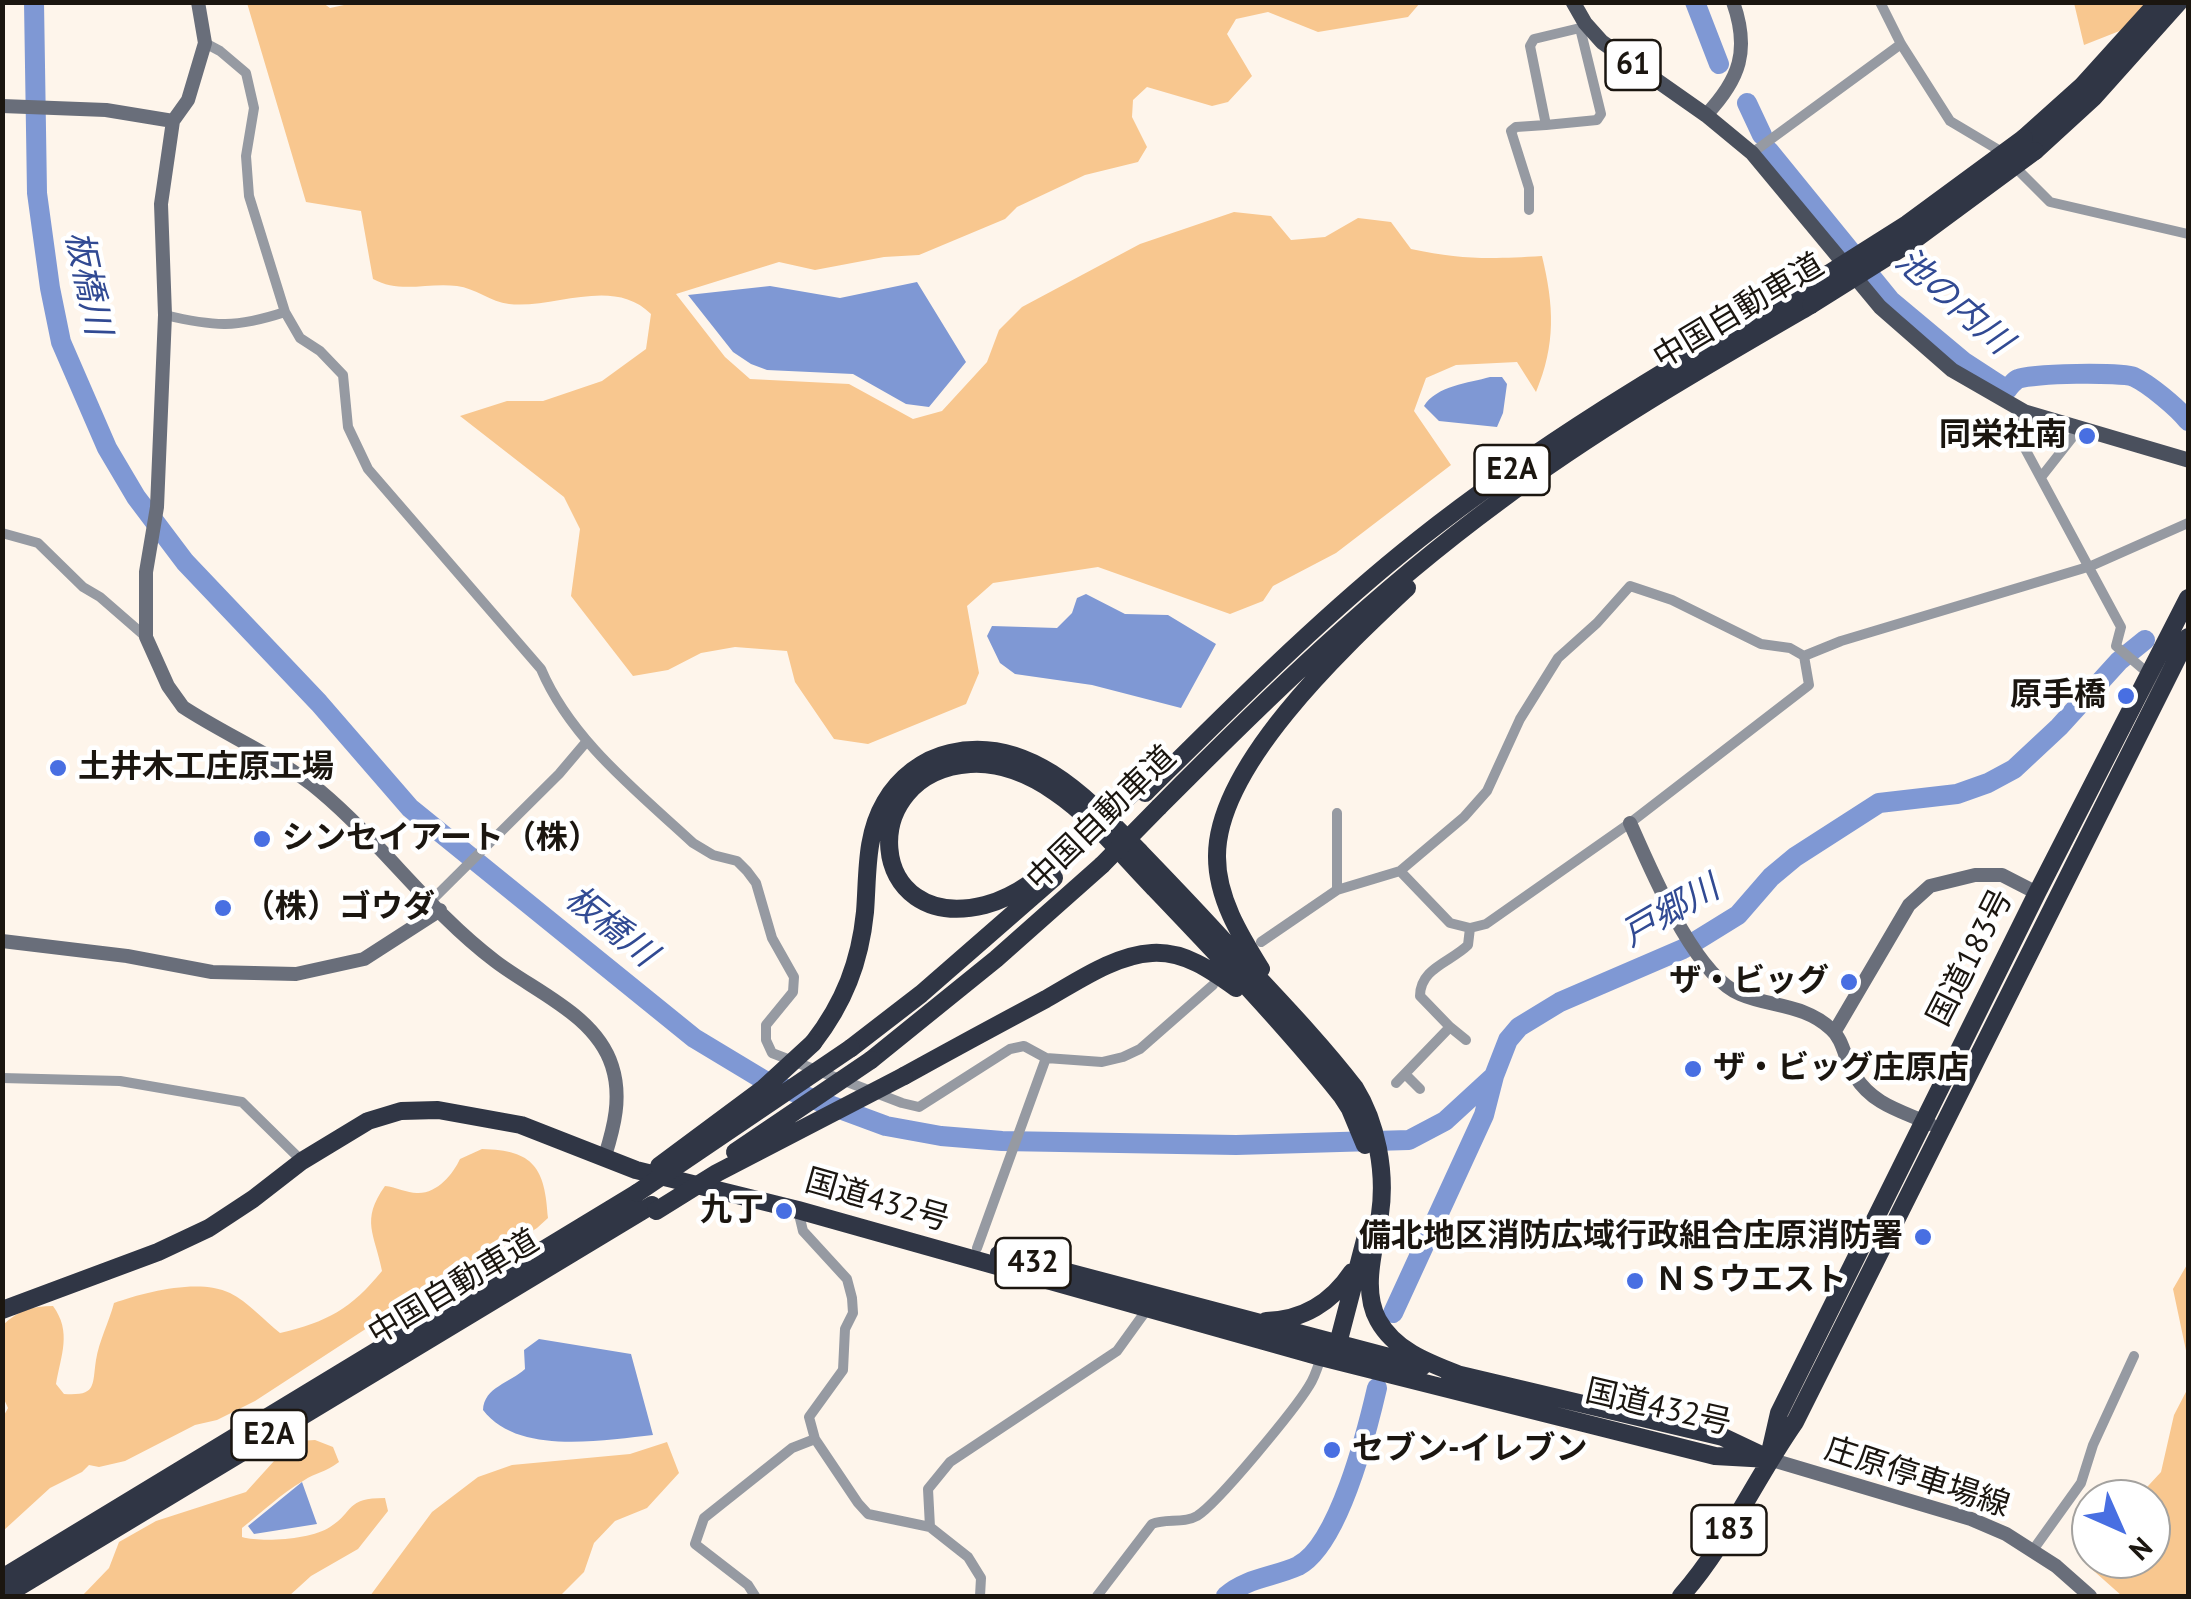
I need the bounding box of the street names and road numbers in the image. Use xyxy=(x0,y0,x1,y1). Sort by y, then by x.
road number: 61 xyxy=(1606,40,1660,90)
street label: 中国自動車道 xyxy=(1647,246,1831,378)
road number: E2A xyxy=(1474,445,1550,495)
street label: 中国自動車道 xyxy=(1020,739,1184,899)
street label: 国道183号 xyxy=(1920,883,2022,1033)
street label: 国道432号 xyxy=(800,1162,954,1240)
street label: 中国自動車道 xyxy=(362,1222,546,1354)
road number: 432 xyxy=(996,1238,1070,1288)
street label: 国道432号 xyxy=(1581,1373,1735,1443)
road number: E2A xyxy=(232,1410,306,1460)
street label: 庄原停車場線 xyxy=(1820,1430,2014,1526)
road number: 183 xyxy=(1692,1505,1766,1555)

